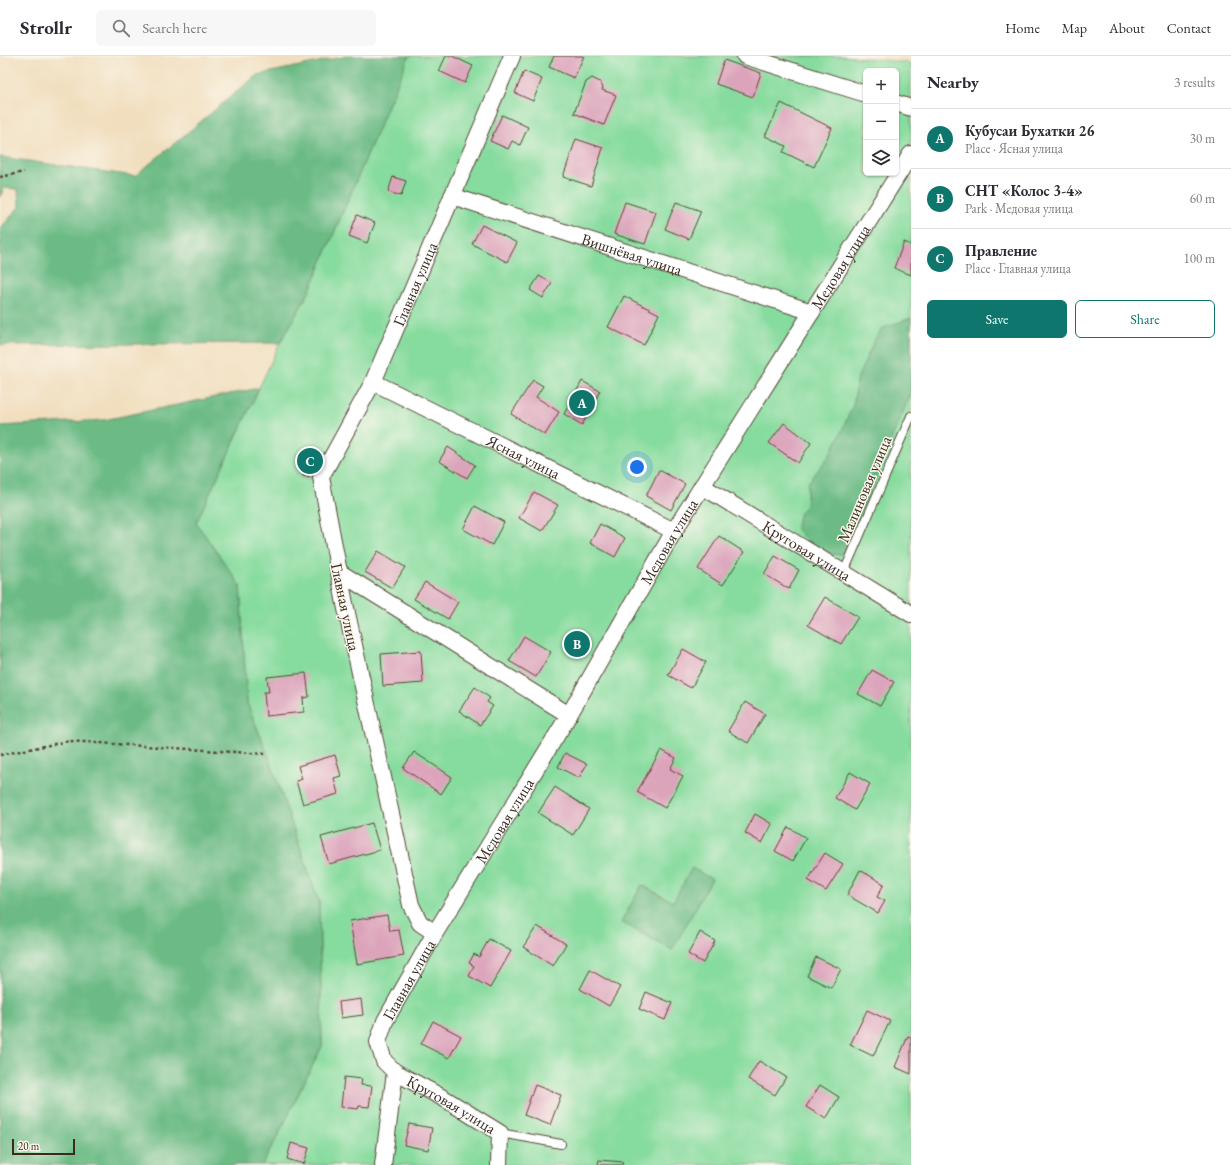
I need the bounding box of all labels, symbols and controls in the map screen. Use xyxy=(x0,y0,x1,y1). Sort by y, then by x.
search box xyxy=(96,10,376,46)
text: Strollr xyxy=(20,15,72,40)
icon: search xyxy=(110,17,132,39)
text: Search here xyxy=(142,18,207,37)
text: Home xyxy=(1005,19,1040,37)
text: Map xyxy=(1062,19,1087,37)
text: About xyxy=(1109,19,1145,37)
text: Contact xyxy=(1167,19,1211,37)
map controls xyxy=(863,68,899,176)
button: + xyxy=(863,68,899,104)
text: Nearby xyxy=(927,71,979,93)
text: 3 results xyxy=(1174,74,1215,91)
button: − xyxy=(863,104,899,140)
text: Кубусаи Бухатки 26 xyxy=(965,121,1094,140)
text: A xyxy=(935,130,945,147)
text: 30 m xyxy=(1190,130,1215,147)
button: layers xyxy=(863,140,899,176)
text: Place · Ясная улица xyxy=(965,140,1063,157)
text: СНТ «Колос 3-4» xyxy=(965,181,1083,200)
text: B xyxy=(936,190,944,207)
text: 60 m xyxy=(1190,190,1215,207)
text: Park · Медовая улица xyxy=(965,200,1073,217)
street label: Медовая улица xyxy=(806,220,876,313)
street label: Вишнёвая улица xyxy=(579,228,685,281)
street label: Главная улица xyxy=(388,238,443,329)
text: Правление xyxy=(965,241,1037,260)
text: C xyxy=(935,250,945,267)
text: 100 m xyxy=(1184,250,1215,267)
text: Place · Главная улица xyxy=(965,260,1071,277)
button: Save xyxy=(927,300,1067,338)
button: Share xyxy=(1075,300,1215,338)
pin: A xyxy=(569,388,595,418)
street label: Ясная улица xyxy=(482,429,564,484)
street label: Малиновая улица xyxy=(833,432,897,546)
pin: C xyxy=(297,446,323,476)
your location xyxy=(627,457,647,477)
street label: Медовая улица xyxy=(636,494,703,589)
street label: Круговая улица xyxy=(758,516,855,586)
street label: Главная улица xyxy=(326,561,365,654)
pin: B xyxy=(564,629,590,659)
street label: Медовая улица xyxy=(470,774,539,867)
street label: Главная улица xyxy=(378,935,440,1024)
street label: Круговая улица xyxy=(403,1070,500,1139)
scale bar xyxy=(12,1137,75,1156)
text: 20 m xyxy=(18,1139,39,1153)

